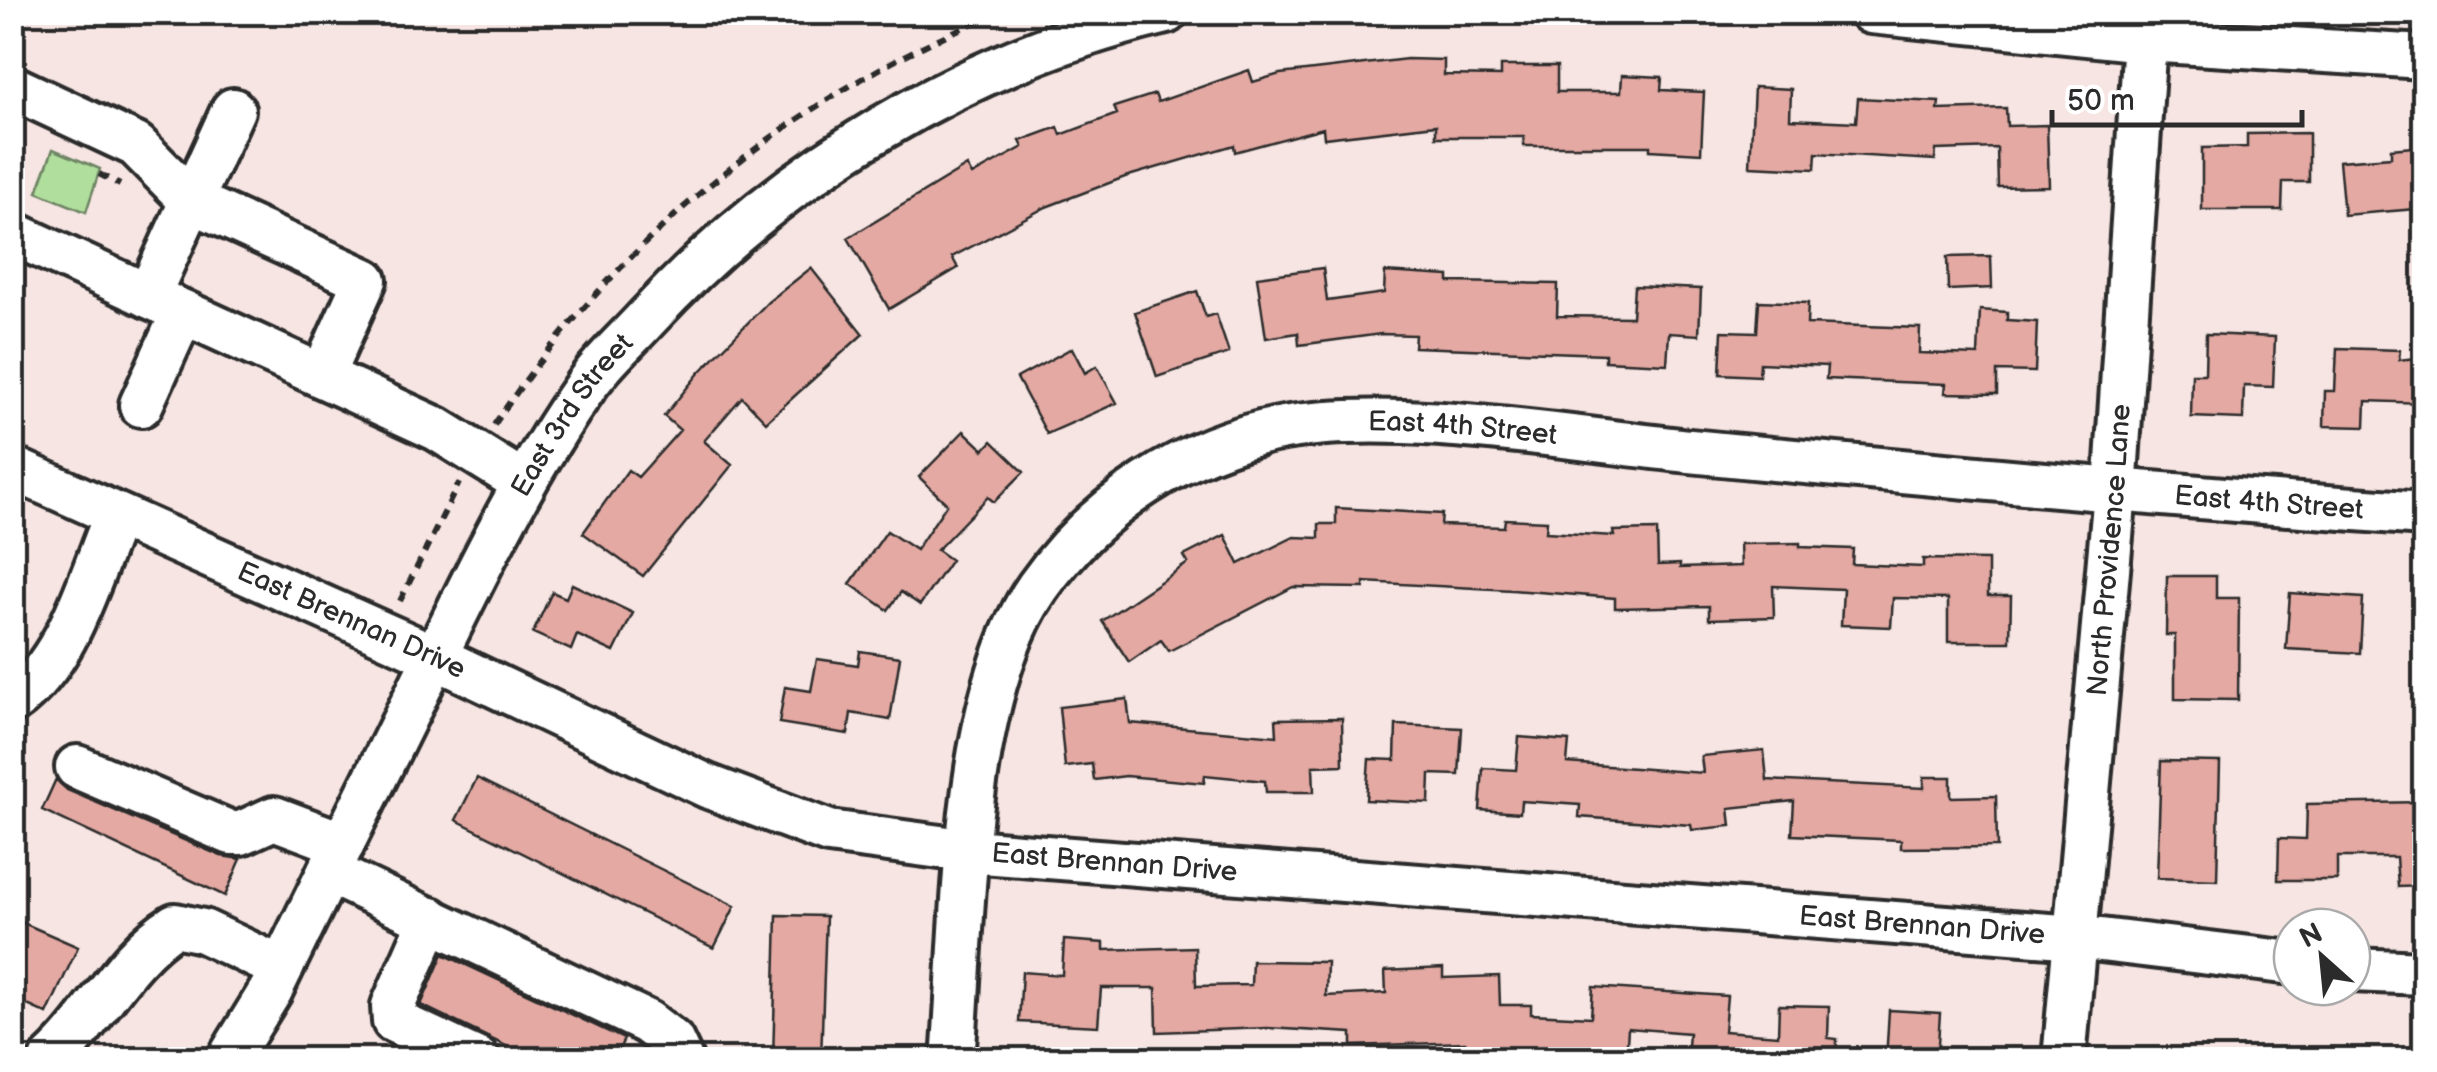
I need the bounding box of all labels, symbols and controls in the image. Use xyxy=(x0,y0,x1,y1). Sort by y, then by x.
scale bar xyxy=(2052,65,2302,127)
text: 50 m xyxy=(2067,83,2135,119)
street label: East 3rd Street xyxy=(504,326,640,502)
street label: North Providence Lane xyxy=(2080,403,2137,697)
street label: East 4th Street xyxy=(1368,405,1559,452)
street label: East 4th Street xyxy=(2173,479,2365,526)
street label: East Brennan Drive xyxy=(232,554,471,686)
street label: East Brennan Drive xyxy=(990,836,1239,888)
street label: East Brennan Drive xyxy=(1798,899,2046,951)
north arrow xyxy=(2272,907,2372,1007)
text: N xyxy=(2294,917,2328,956)

